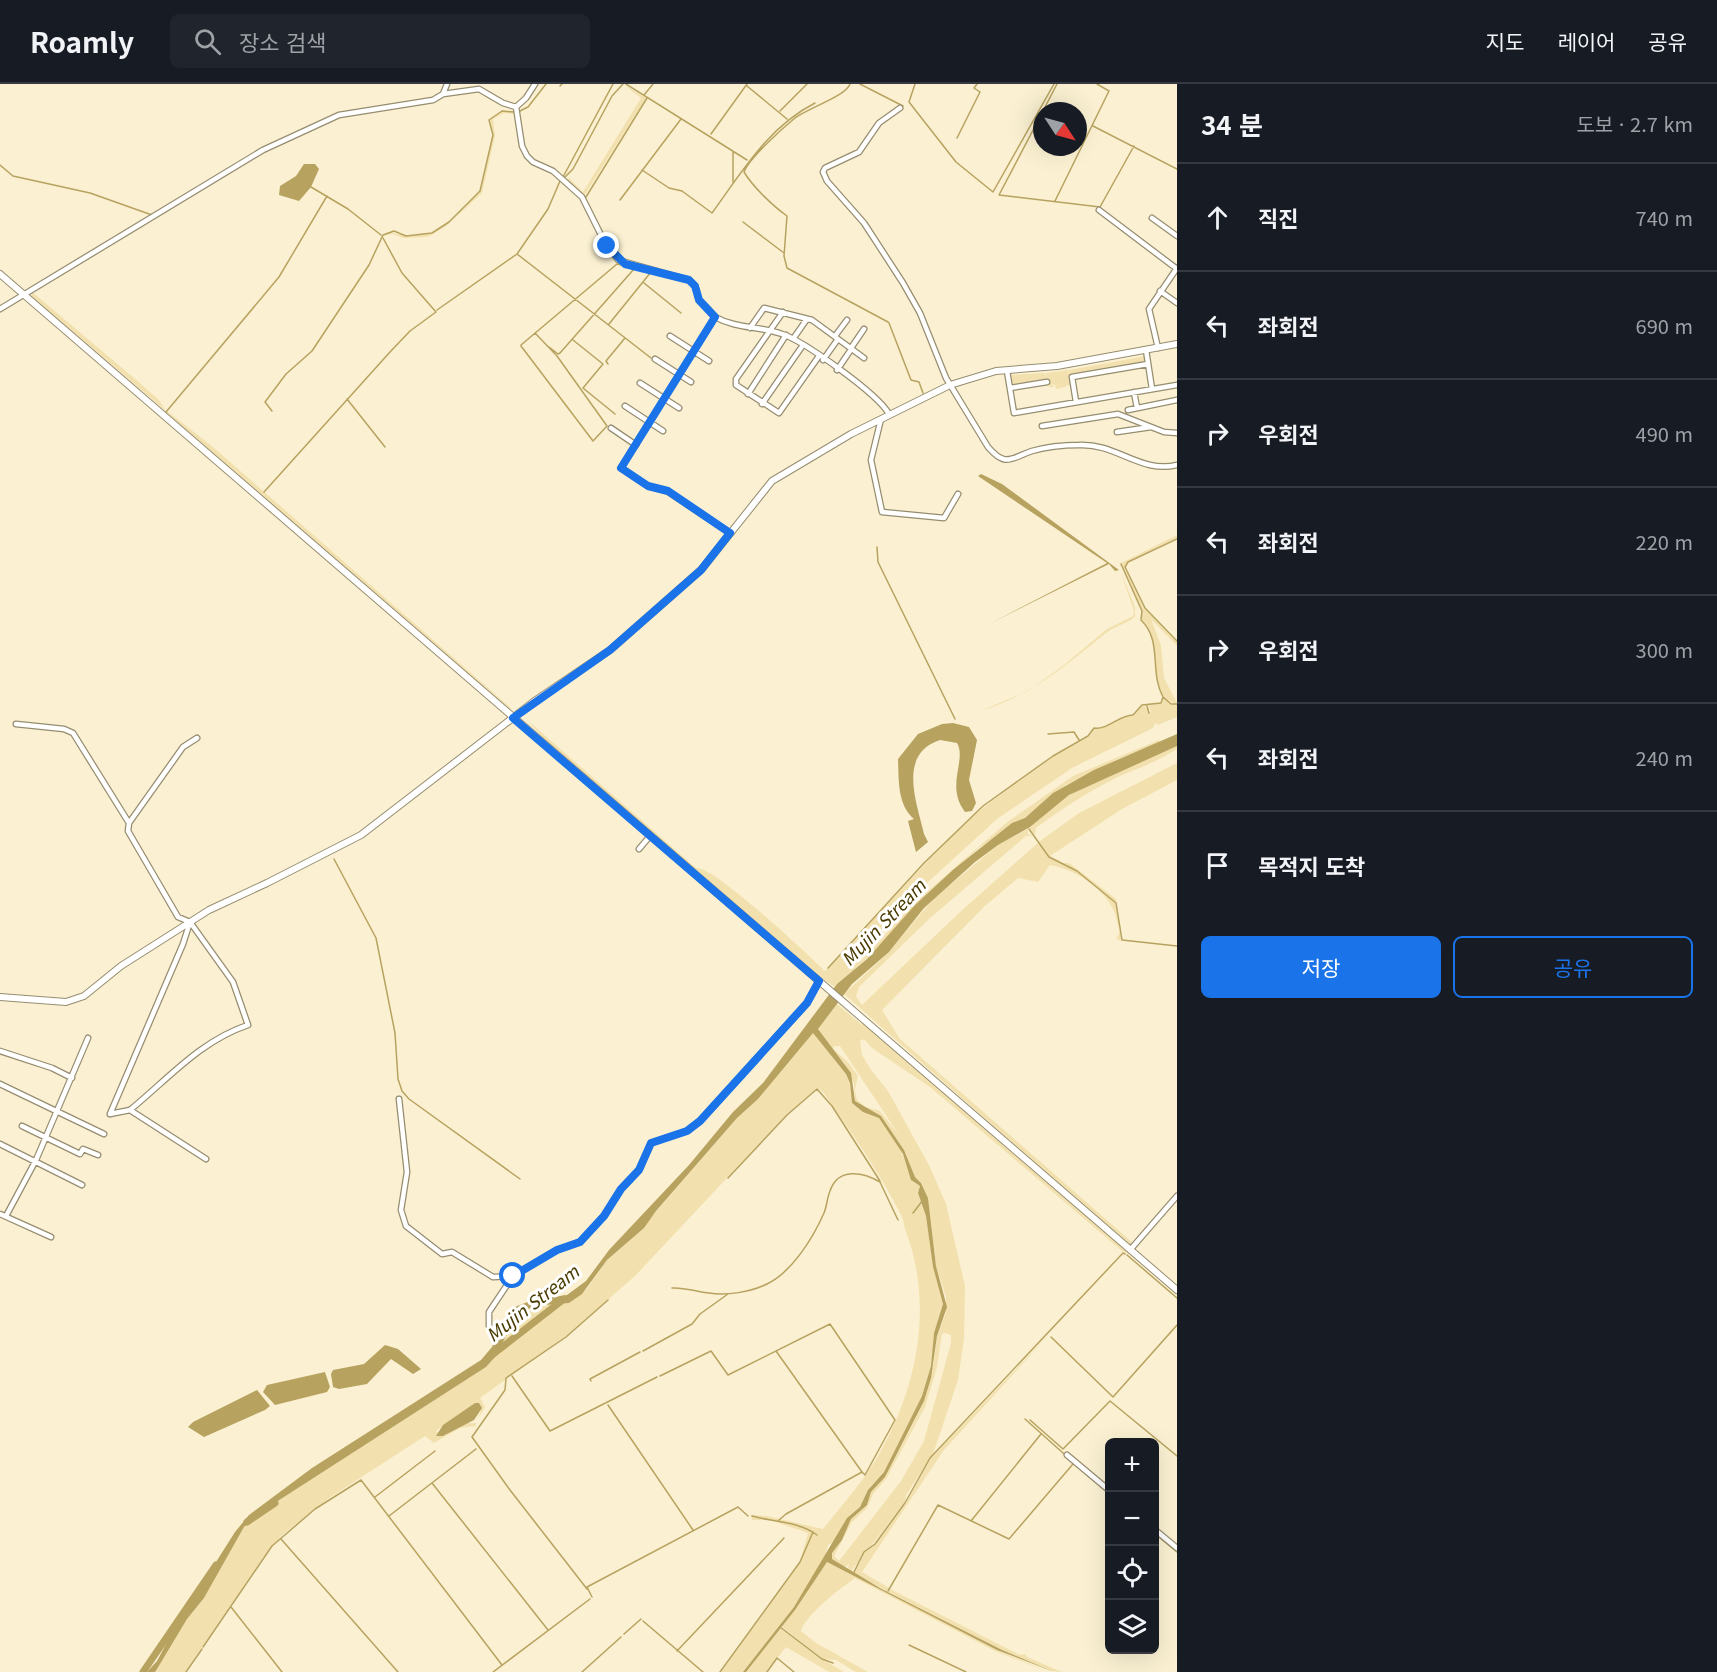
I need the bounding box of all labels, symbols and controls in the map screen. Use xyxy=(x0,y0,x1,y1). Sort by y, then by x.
search box xyxy=(170,14,590,68)
text: Roamly xyxy=(30,21,134,61)
icon: search xyxy=(191,25,224,58)
text: 장소 검색 xyxy=(239,25,326,57)
text: 지도 xyxy=(1486,26,1524,56)
text: 레이어 xyxy=(1557,26,1615,56)
text: 공유 xyxy=(1648,26,1687,56)
north arrow xyxy=(1033,102,1087,156)
text: 34 분 xyxy=(1201,105,1263,142)
text: 도보 · 2.7 km xyxy=(1576,109,1693,138)
icon: ahead xyxy=(1201,201,1234,234)
text: 직진 xyxy=(1258,201,1298,233)
text: 740 m xyxy=(1636,203,1693,232)
route end xyxy=(593,232,619,258)
icon: left xyxy=(1201,309,1234,342)
text: 좌회전 xyxy=(1258,309,1319,341)
text: 690 m xyxy=(1636,311,1693,340)
icon: right xyxy=(1201,417,1234,450)
text: 우회전 xyxy=(1258,417,1319,449)
text: 490 m xyxy=(1636,419,1693,448)
icon: left xyxy=(1201,525,1234,558)
text: 좌회전 xyxy=(1258,525,1319,557)
text: 220 m xyxy=(1636,527,1693,556)
icon: right xyxy=(1201,633,1234,666)
text: 우회전 xyxy=(1258,633,1319,665)
text: 300 m xyxy=(1636,635,1693,664)
icon: left xyxy=(1201,741,1234,774)
text: 좌회전 xyxy=(1258,741,1319,773)
text: 240 m xyxy=(1636,743,1693,772)
icon: arrive xyxy=(1201,849,1234,882)
text: 목적지 도착 xyxy=(1258,849,1365,881)
water label: Mujin Stream xyxy=(834,871,932,971)
button: 저장 xyxy=(1201,936,1441,998)
button: 공유 xyxy=(1453,936,1693,998)
water label: Mujin Stream xyxy=(480,1257,585,1347)
route start xyxy=(499,1262,525,1288)
map controls xyxy=(1105,1438,1159,1654)
button: + xyxy=(1105,1438,1159,1492)
button: − xyxy=(1105,1492,1159,1546)
button: locate xyxy=(1105,1546,1159,1600)
button: layers xyxy=(1105,1600,1159,1654)

